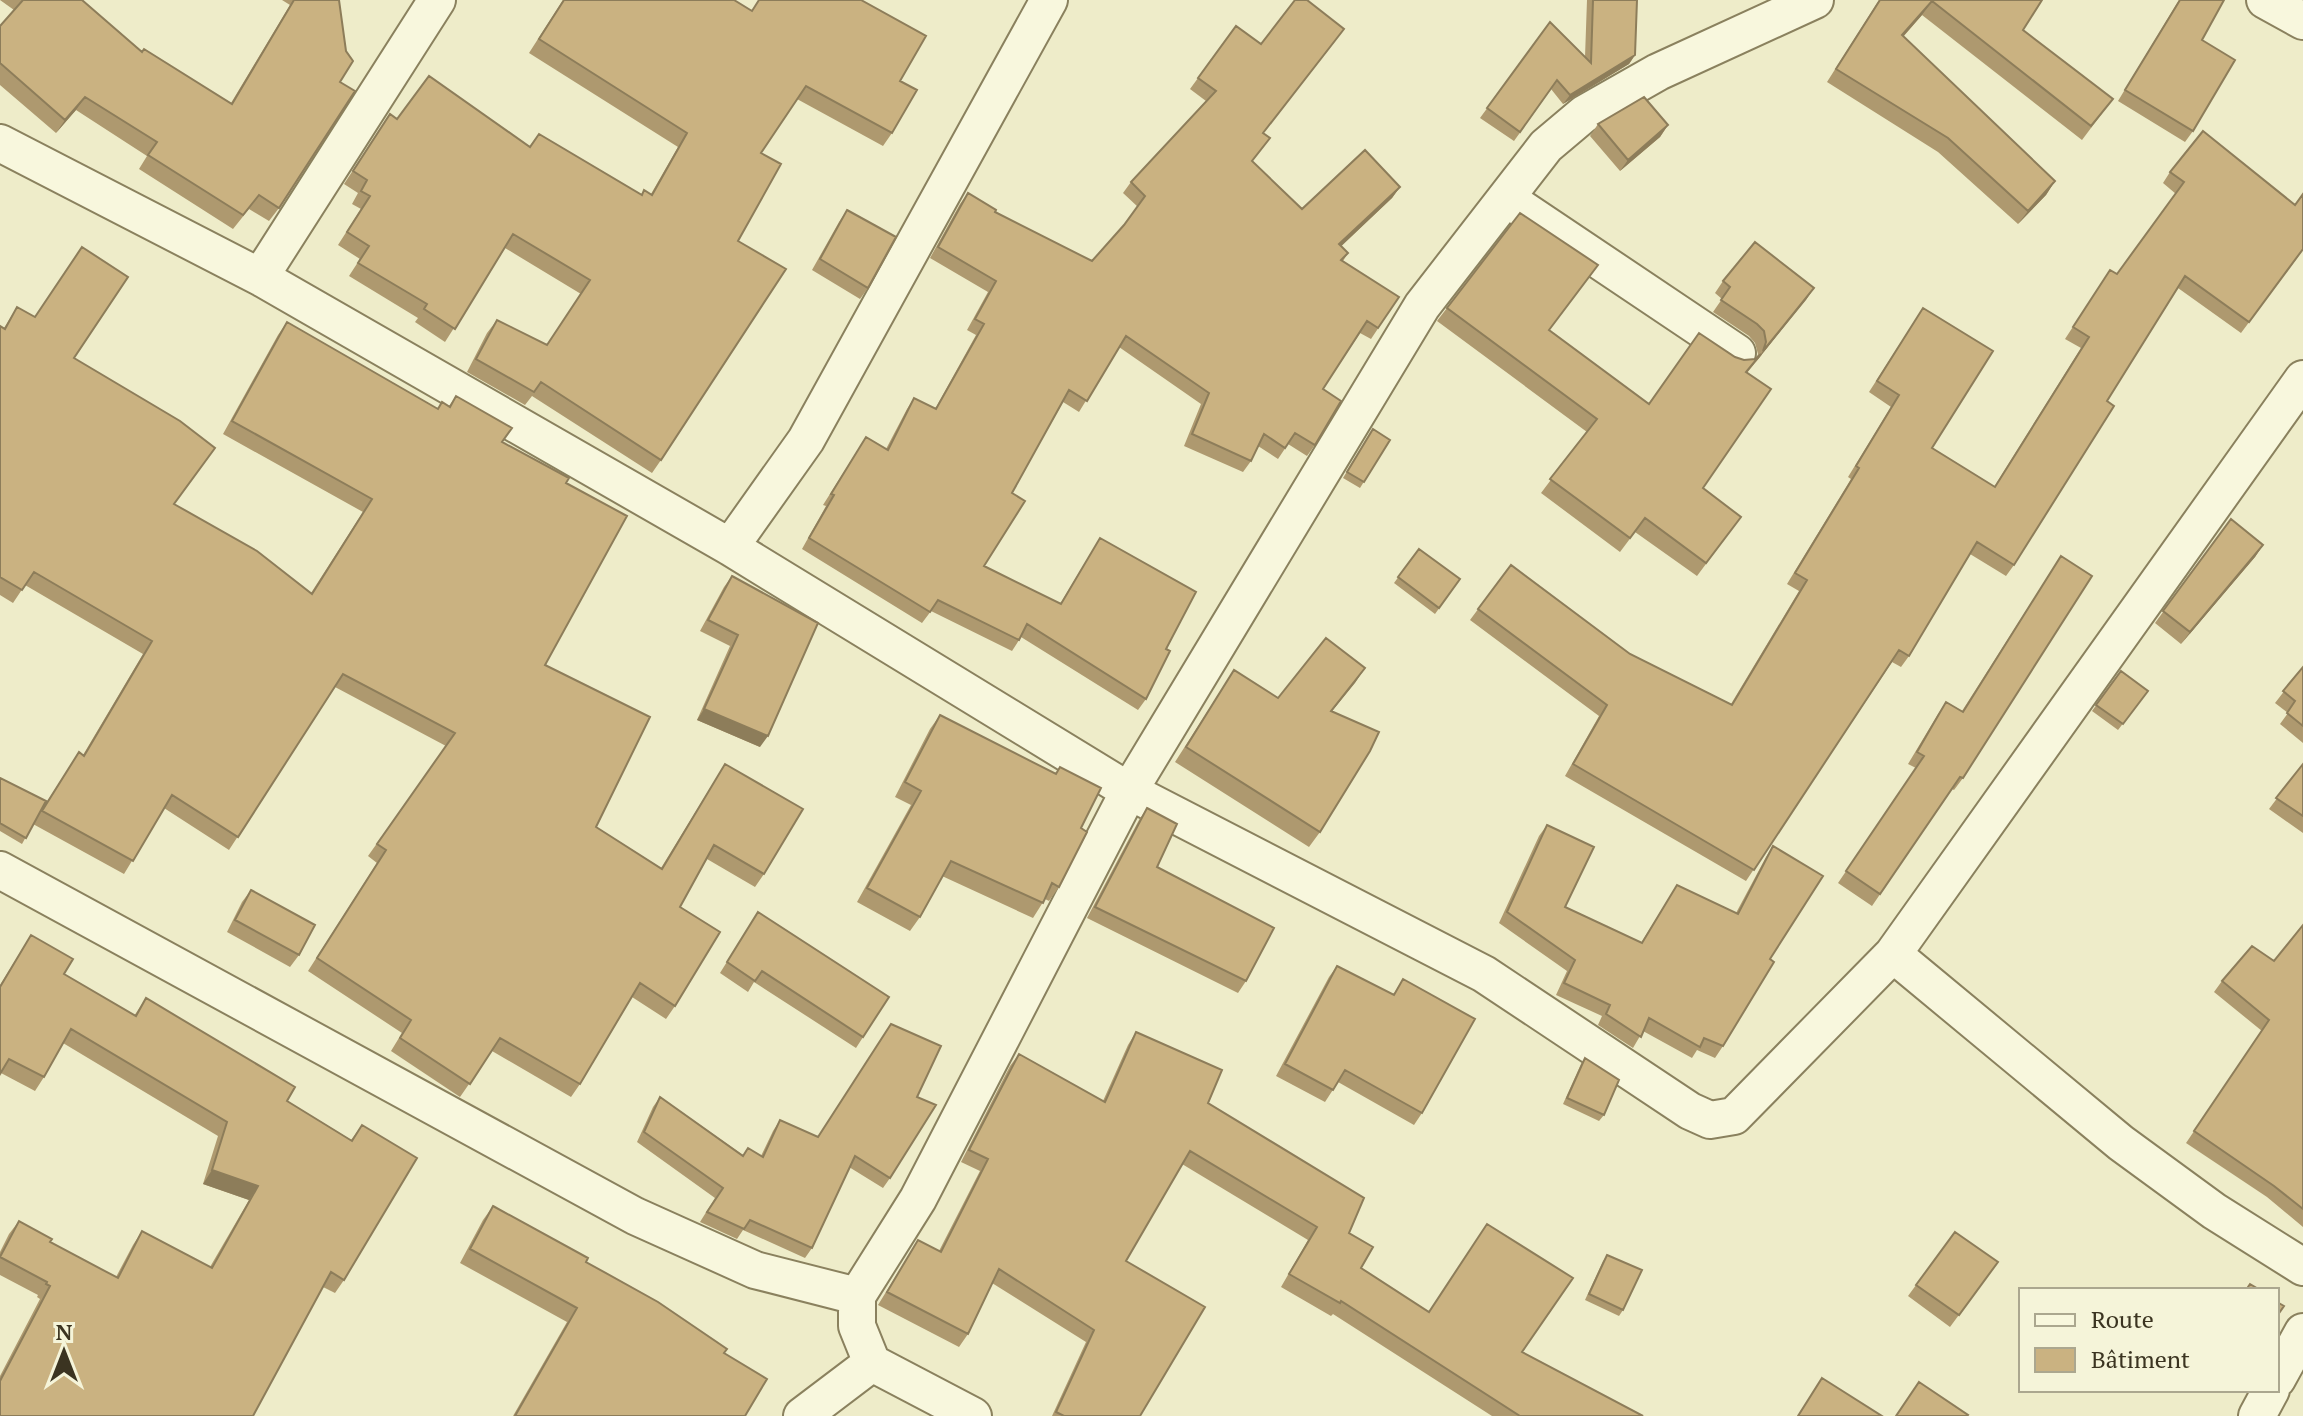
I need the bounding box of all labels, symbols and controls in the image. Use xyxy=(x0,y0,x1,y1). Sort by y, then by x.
legend xyxy=(2019,1288,2279,1392)
text: Route xyxy=(2091,1303,2154,1335)
north arrow xyxy=(24,1312,104,1392)
text: N xyxy=(56,1317,73,1346)
text: Bâtiment xyxy=(2091,1343,2190,1375)

